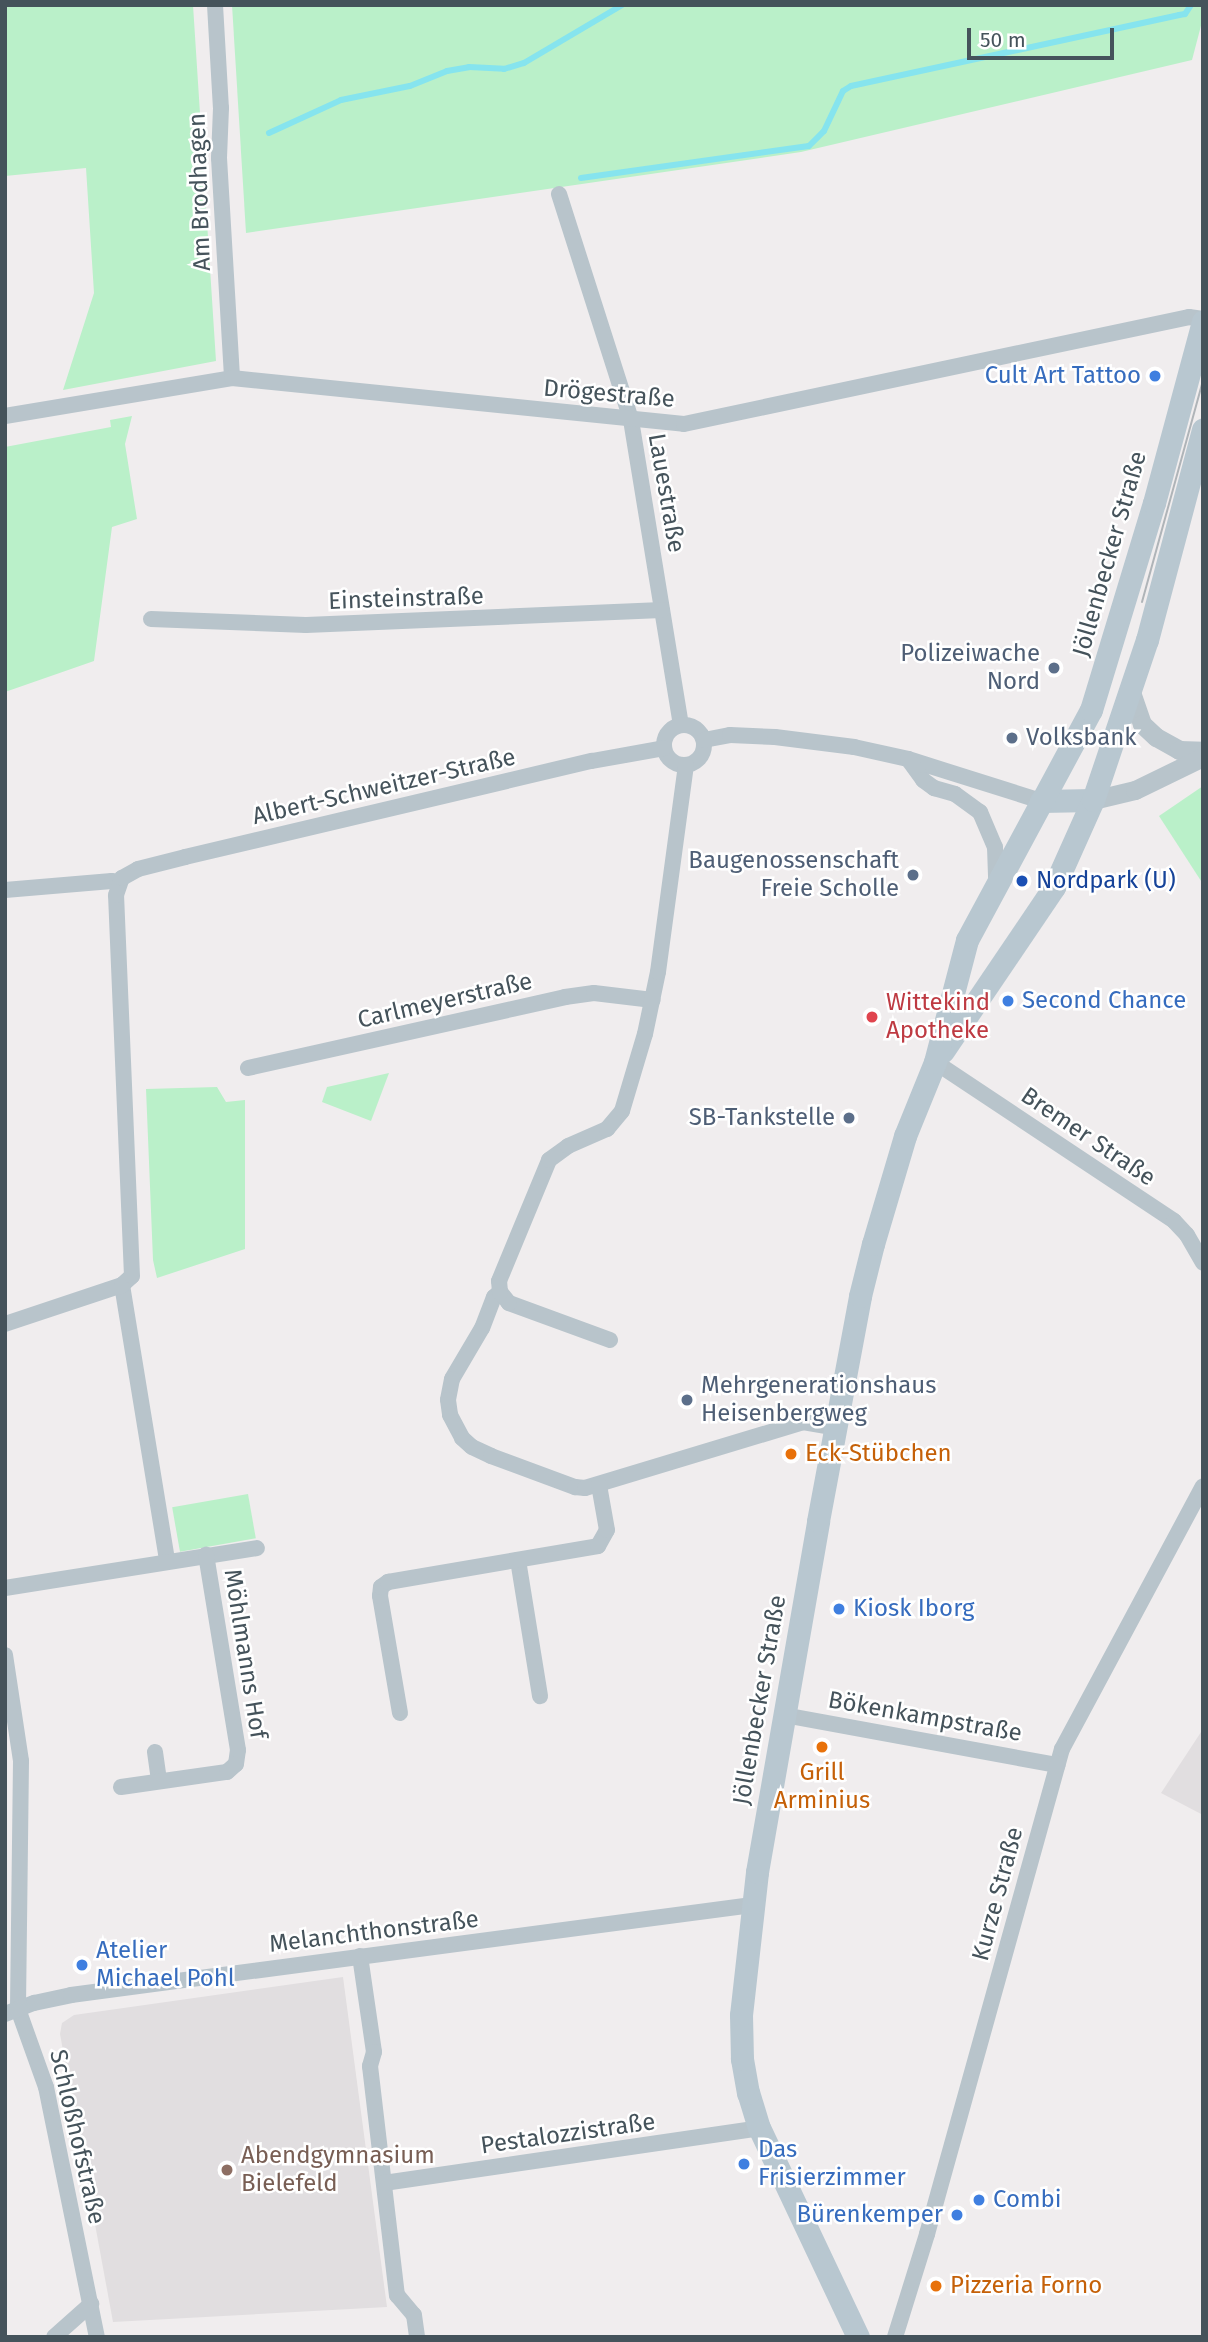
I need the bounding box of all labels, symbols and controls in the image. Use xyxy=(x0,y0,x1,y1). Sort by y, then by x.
scale bar xyxy=(970,14,1117,58)
text: 50 m xyxy=(980,27,1026,53)
street label: Am Brodhagen xyxy=(183,112,217,272)
place label: Cult Art Tattoo xyxy=(985,362,1141,390)
marker: Cult Art Tattoo xyxy=(1147,368,1163,384)
street label: Drögestraße xyxy=(542,374,676,414)
street label: Lauestraße xyxy=(641,431,691,555)
street label: Jöllenbecker Straße xyxy=(1067,448,1153,660)
street label: Einsteinstraße xyxy=(328,582,484,616)
place label: Polizeiwache Nord xyxy=(900,640,1040,696)
marker: Polizeiwache Nord xyxy=(1046,660,1062,676)
place label: Volksbank xyxy=(1026,724,1137,752)
marker: Volksbank xyxy=(1004,730,1020,746)
street label: Albert-Schweitzer-Straße xyxy=(250,743,518,831)
place label: Baugenossenschaft Freie Scholle xyxy=(688,847,899,903)
marker: Baugenossenschaft Freie Scholle xyxy=(905,867,921,883)
place label: Nordpark (U) xyxy=(1036,867,1176,895)
marker: Nordpark (U) xyxy=(1014,873,1030,889)
street label: Carlmeyerstraße xyxy=(355,967,535,1035)
place label: Second Chance xyxy=(1022,987,1186,1015)
place label: Wittekind Apotheke xyxy=(886,989,990,1045)
marker: Second Chance xyxy=(1000,993,1016,1009)
marker: Wittekind Apotheke xyxy=(864,1009,880,1025)
street label: Bremer Straße xyxy=(1015,1081,1161,1193)
place label: SB-Tankstelle xyxy=(689,1104,835,1132)
marker: SB-Tankstelle xyxy=(841,1110,857,1126)
place label: Mehrgenerationshaus Heisenbergweg xyxy=(701,1372,937,1428)
marker: Mehrgenerationshaus Heisenbergweg xyxy=(679,1392,695,1408)
place label: Eck-Stübchen xyxy=(805,1440,952,1468)
marker: Eck-Stübchen xyxy=(783,1446,799,1462)
street label: Möhlmanns Hof xyxy=(217,1567,273,1741)
street label: Jöllenbecker Straße xyxy=(727,1593,793,1807)
place label: Kiosk Iborg xyxy=(853,1595,975,1623)
marker: Kiosk Iborg xyxy=(831,1601,847,1617)
street label: Bökenkampstraße xyxy=(826,1686,1024,1748)
marker: Grill Arminius xyxy=(814,1739,830,1755)
place label: Grill Arminius xyxy=(774,1759,870,1815)
street label: Kurze Straße xyxy=(966,1824,1030,1964)
street label: Melanchthonstraße xyxy=(268,1905,480,1959)
place label: Atelier Michael Pohl xyxy=(96,1937,235,1993)
marker: Atelier Michael Pohl xyxy=(74,1957,90,1973)
street label: Schloßhofstraße xyxy=(43,2047,111,2227)
street label: Pestalozzistraße xyxy=(479,2107,657,2161)
place label: Das Frisierzimmer xyxy=(758,2136,906,2192)
place label: Abendgymnasium Bielefeld xyxy=(241,2142,435,2198)
marker: Das Frisierzimmer xyxy=(736,2156,752,2172)
marker: Abendgymnasium Bielefeld xyxy=(219,2162,235,2178)
place label: Combi xyxy=(993,2186,1062,2214)
marker: Combi xyxy=(971,2192,987,2208)
place label: Bürenkemper xyxy=(796,2201,943,2229)
marker: Bürenkemper xyxy=(949,2207,965,2223)
place label: Pizzeria Forno xyxy=(950,2272,1102,2300)
marker: Pizzeria Forno xyxy=(928,2278,944,2294)

